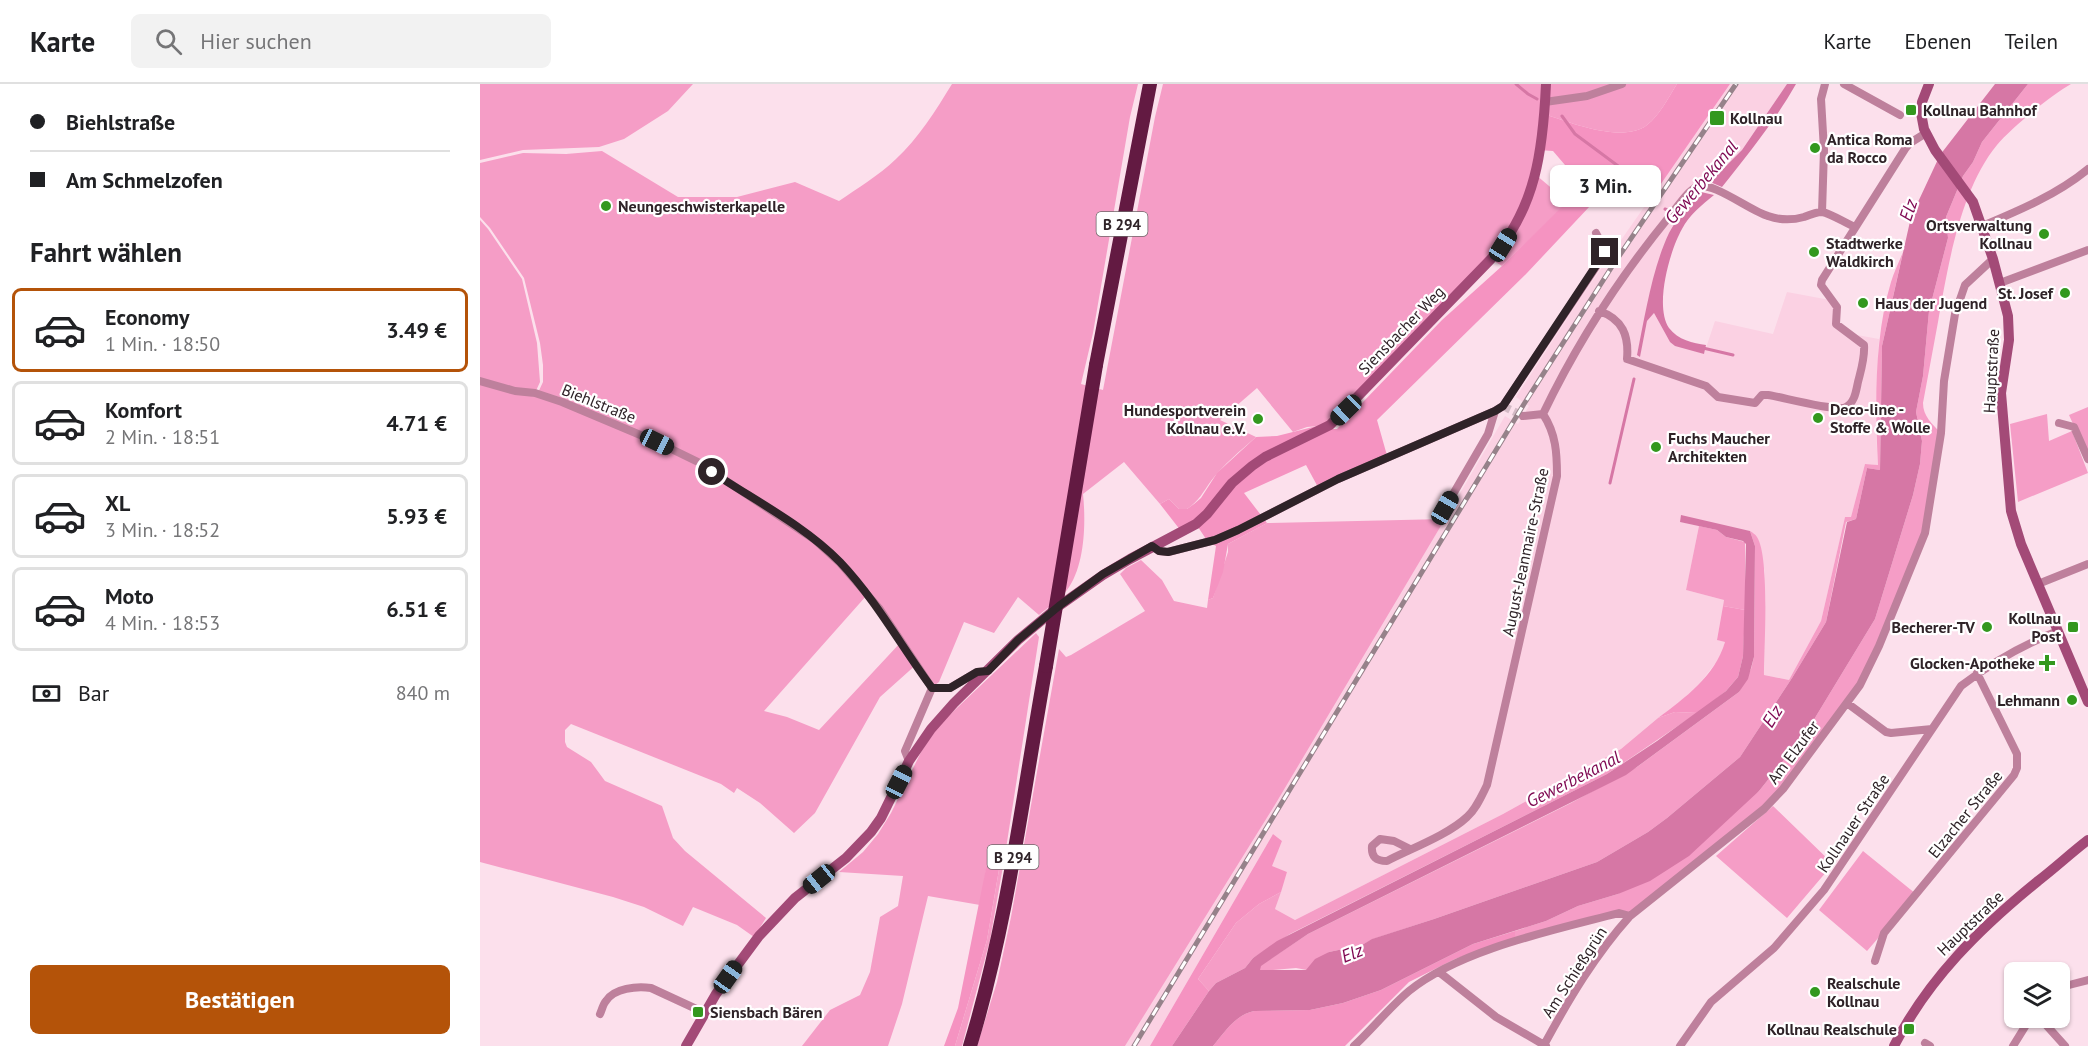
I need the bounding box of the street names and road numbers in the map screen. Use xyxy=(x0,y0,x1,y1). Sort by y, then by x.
road number: B 294 xyxy=(1096,212,1148,236)
street label: Siensbacher Weg xyxy=(1354,281,1448,379)
street label: Hauptstraße xyxy=(1979,328,2003,414)
street label: Biehlstraße xyxy=(559,379,639,427)
street label: August-Jeanmaire-Straße xyxy=(1497,466,1553,638)
street label: Am Elzufer xyxy=(1763,716,1824,788)
street label: Elzacher Straße xyxy=(1924,766,2006,862)
street label: Kollnauer Straße xyxy=(1813,770,1893,876)
road number: B 294 xyxy=(988,845,1038,869)
street label: Hauptstraße xyxy=(1933,886,2007,960)
street label: Am Schießgrün xyxy=(1537,923,1611,1021)

